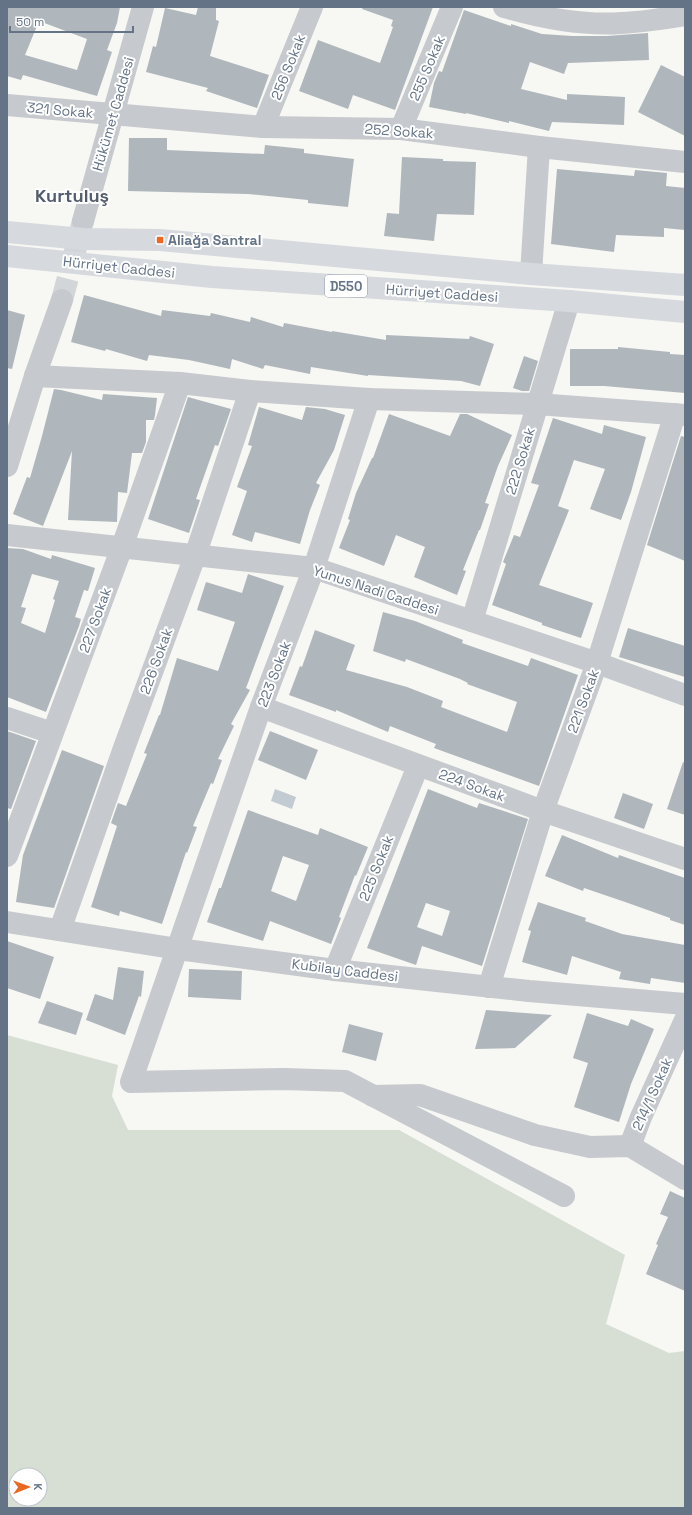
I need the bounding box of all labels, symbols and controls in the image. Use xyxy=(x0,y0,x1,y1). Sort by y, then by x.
scale bar xyxy=(10,8,133,34)
text: 50 m xyxy=(16,14,44,30)
street label: 256 Sokak xyxy=(267,31,309,102)
street label: 255 Sokak xyxy=(405,32,449,103)
street label: Hükümet Caddesi xyxy=(88,55,138,173)
street label: 321 Sokak xyxy=(26,98,94,122)
street label: 252 Sokak xyxy=(364,120,434,142)
district label: Kurtuluş xyxy=(35,184,109,207)
place label: Aliağa Santral xyxy=(168,231,261,249)
marker: Aliağa Santral xyxy=(155,235,165,245)
street label: Hürriyet Caddesi xyxy=(62,252,176,282)
road number: D550 xyxy=(325,275,367,297)
street label: Hürriyet Caddesi xyxy=(385,280,499,306)
street label: 222 Sokak xyxy=(501,425,539,497)
street label: Yunus Nadi Caddesi xyxy=(311,561,441,619)
street label: 227 Sokak xyxy=(75,584,115,655)
street label: 226 Sokak xyxy=(136,625,176,697)
street label: 223 Sokak xyxy=(253,638,295,709)
street label: 221 Sokak xyxy=(563,666,603,735)
street label: 224 Sokak xyxy=(437,765,508,805)
street label: 225 Sokak xyxy=(355,832,397,903)
street label: Kubilay Caddesi xyxy=(291,955,399,985)
street label: 214/1 Sokak xyxy=(628,1054,676,1133)
north arrow xyxy=(8,1467,48,1507)
text: K xyxy=(31,1483,45,1491)

